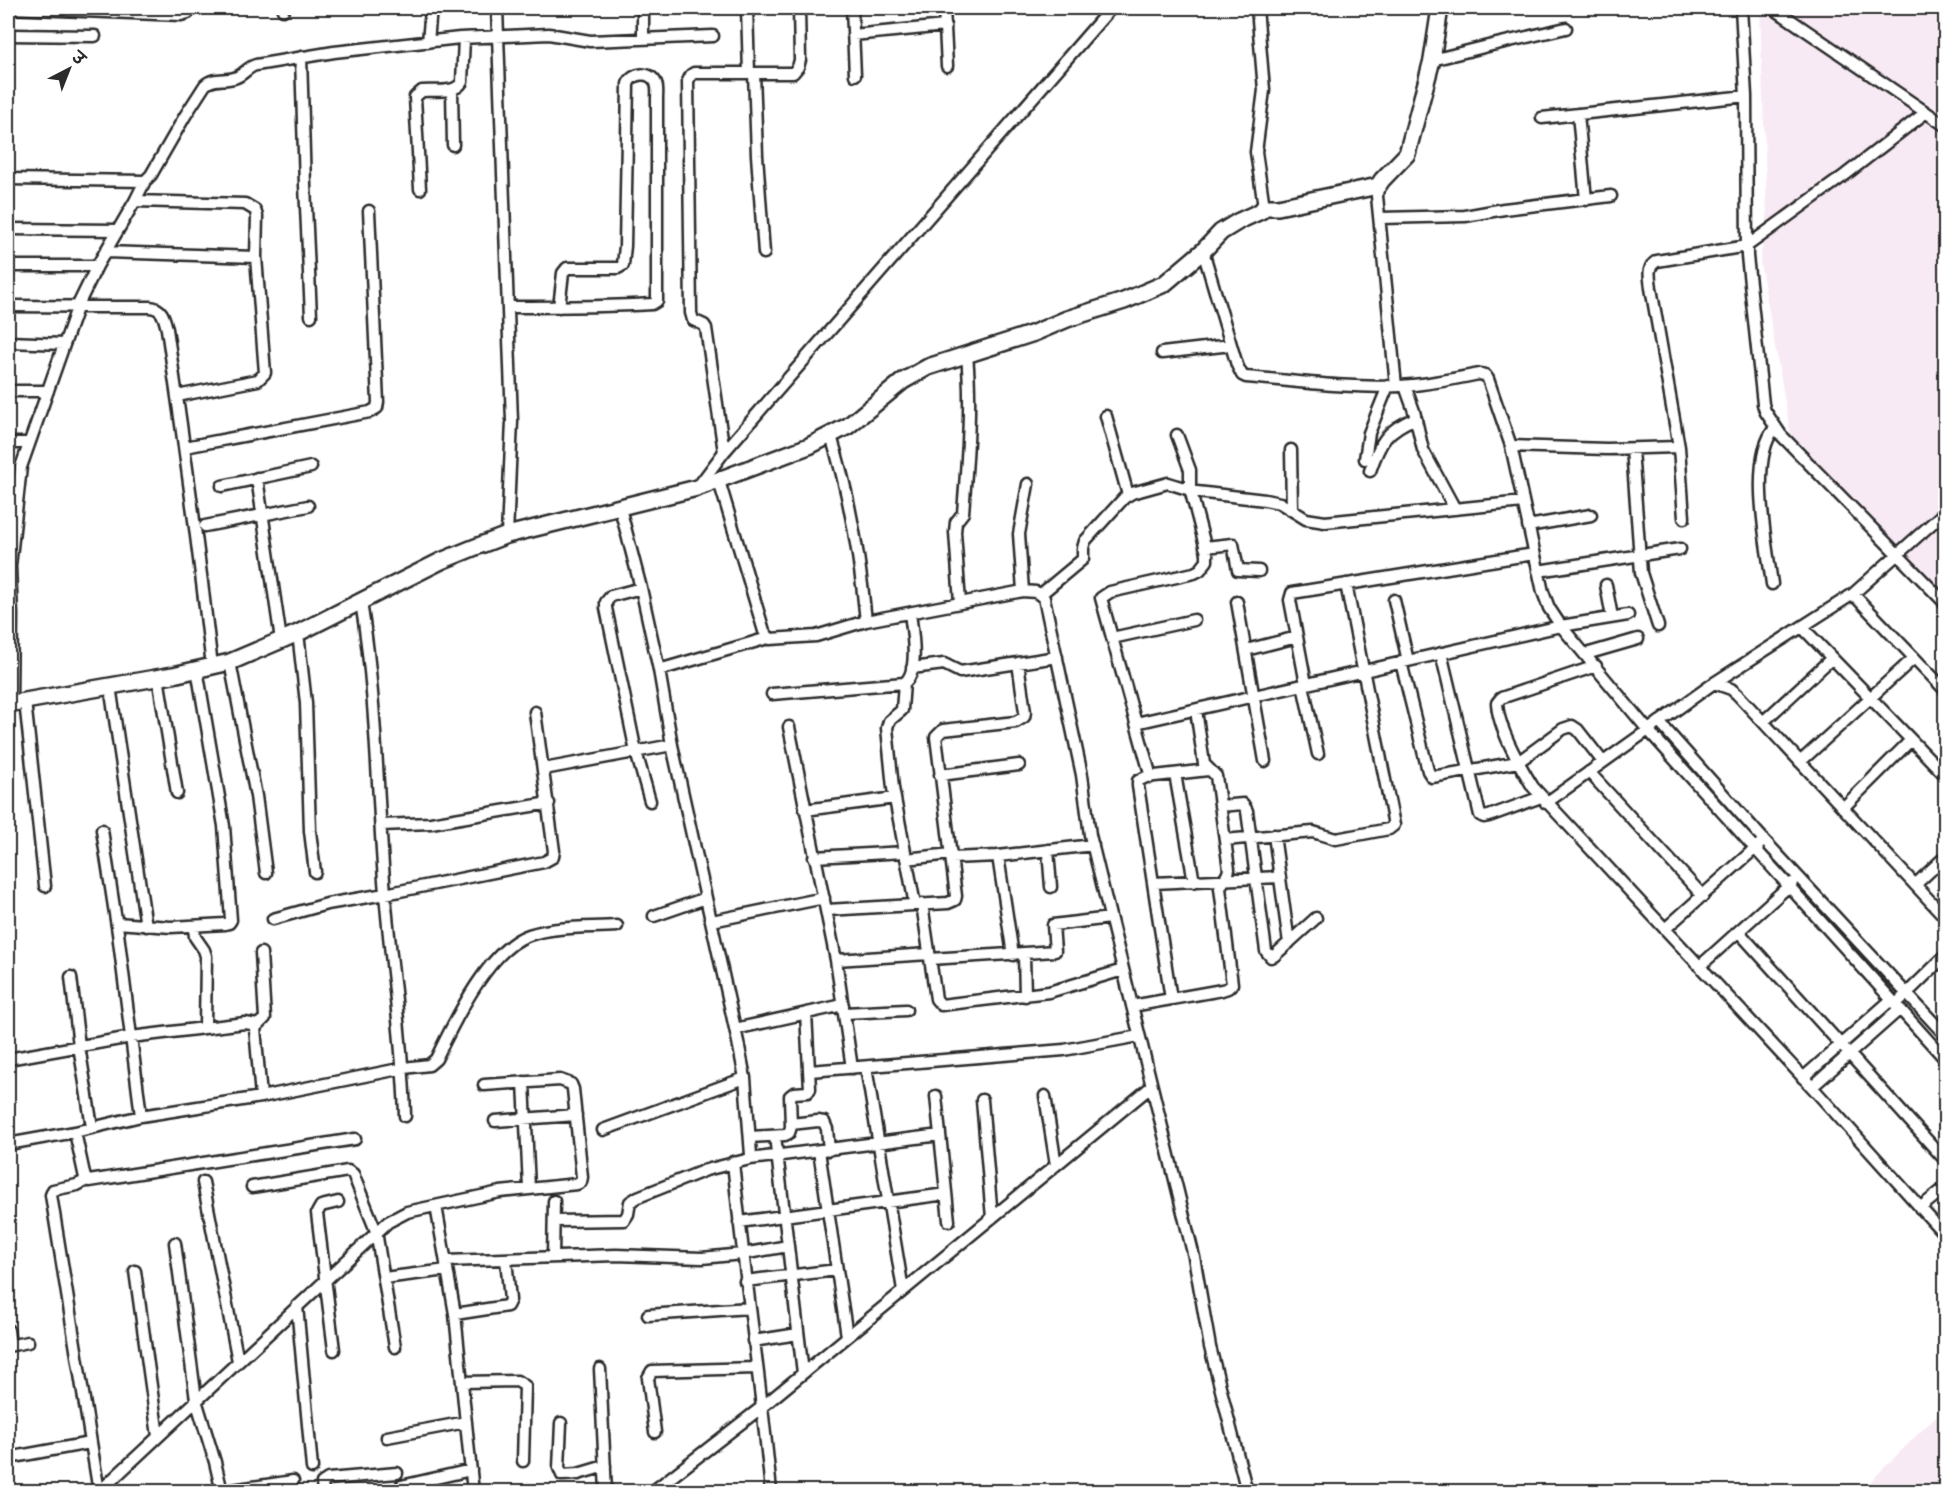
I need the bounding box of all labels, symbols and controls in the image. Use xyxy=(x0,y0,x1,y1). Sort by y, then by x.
north arrow xyxy=(39,39,99,99)
text: उ xyxy=(67,46,91,70)

